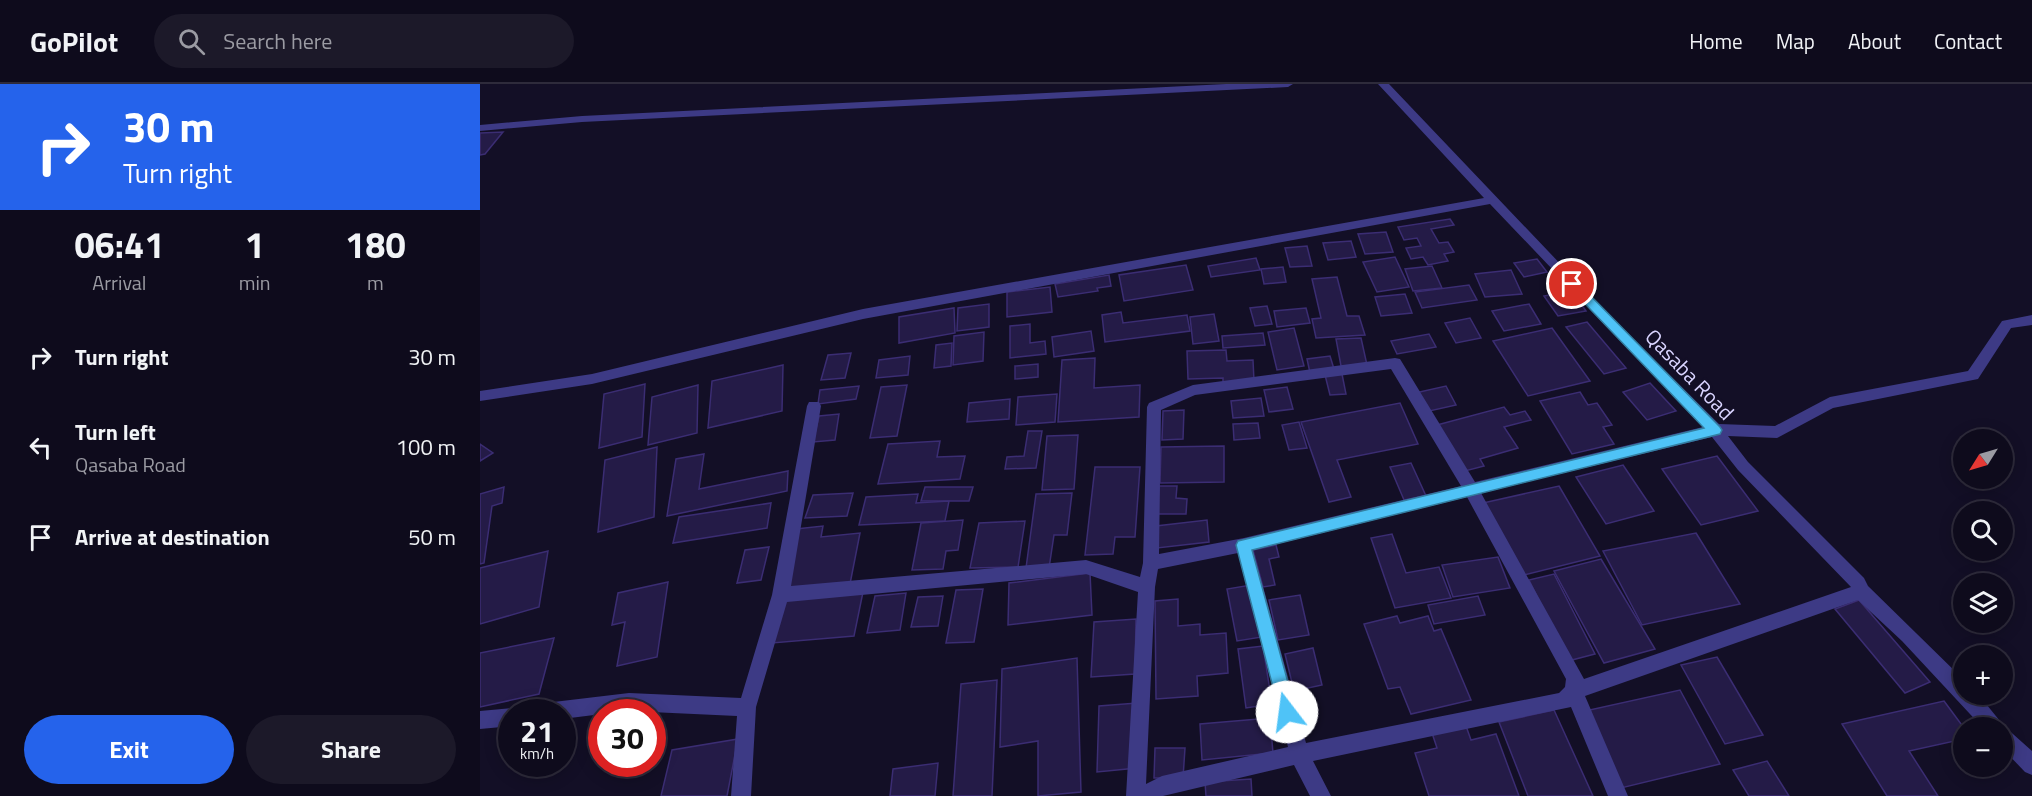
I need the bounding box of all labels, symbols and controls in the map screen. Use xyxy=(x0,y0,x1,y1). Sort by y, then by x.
search box xyxy=(154,14,574,68)
text: GoPilot xyxy=(30,20,118,63)
text: Search here xyxy=(223,24,332,58)
icon: search xyxy=(175,25,208,58)
text: Home xyxy=(1689,25,1743,57)
text: Map xyxy=(1776,25,1815,57)
text: About xyxy=(1848,25,1901,57)
text: Contact xyxy=(1934,25,2002,57)
text: 30 m xyxy=(123,94,215,158)
icon: right xyxy=(24,108,102,186)
text: Turn right xyxy=(123,152,232,193)
text: 06:41 xyxy=(74,217,164,272)
text: 1 xyxy=(245,217,265,272)
text: 180 xyxy=(345,217,406,272)
pin xyxy=(1546,258,1597,309)
text: Arrival xyxy=(92,267,147,298)
text: min xyxy=(239,267,271,298)
text: m xyxy=(367,267,384,298)
icon: arrive xyxy=(1555,267,1588,300)
street label: Qasaba Road xyxy=(1638,321,1742,427)
text: Turn right xyxy=(75,340,169,374)
text: 30 m xyxy=(408,340,456,374)
icon: right xyxy=(24,341,57,374)
text: Turn left xyxy=(75,415,156,449)
north arrow xyxy=(1953,429,2013,489)
map controls xyxy=(1953,429,2013,777)
text: 100 m xyxy=(396,430,456,464)
icon: left xyxy=(24,431,57,464)
text: Qasaba Road xyxy=(75,449,186,480)
button: search xyxy=(1953,501,2013,561)
text: Arrive at destination xyxy=(75,520,270,554)
text: 50 m xyxy=(408,520,456,554)
icon: arrive xyxy=(24,521,57,554)
button: layers xyxy=(1953,573,2013,633)
button: + xyxy=(1953,645,2013,705)
position arrow xyxy=(1255,680,1319,744)
speed limit sign: 30 xyxy=(588,699,666,777)
text: 21 xyxy=(520,708,554,754)
button: Exit xyxy=(24,715,234,784)
button: Share xyxy=(246,715,456,784)
button: − xyxy=(1953,717,2013,777)
text: km/h xyxy=(520,742,554,765)

